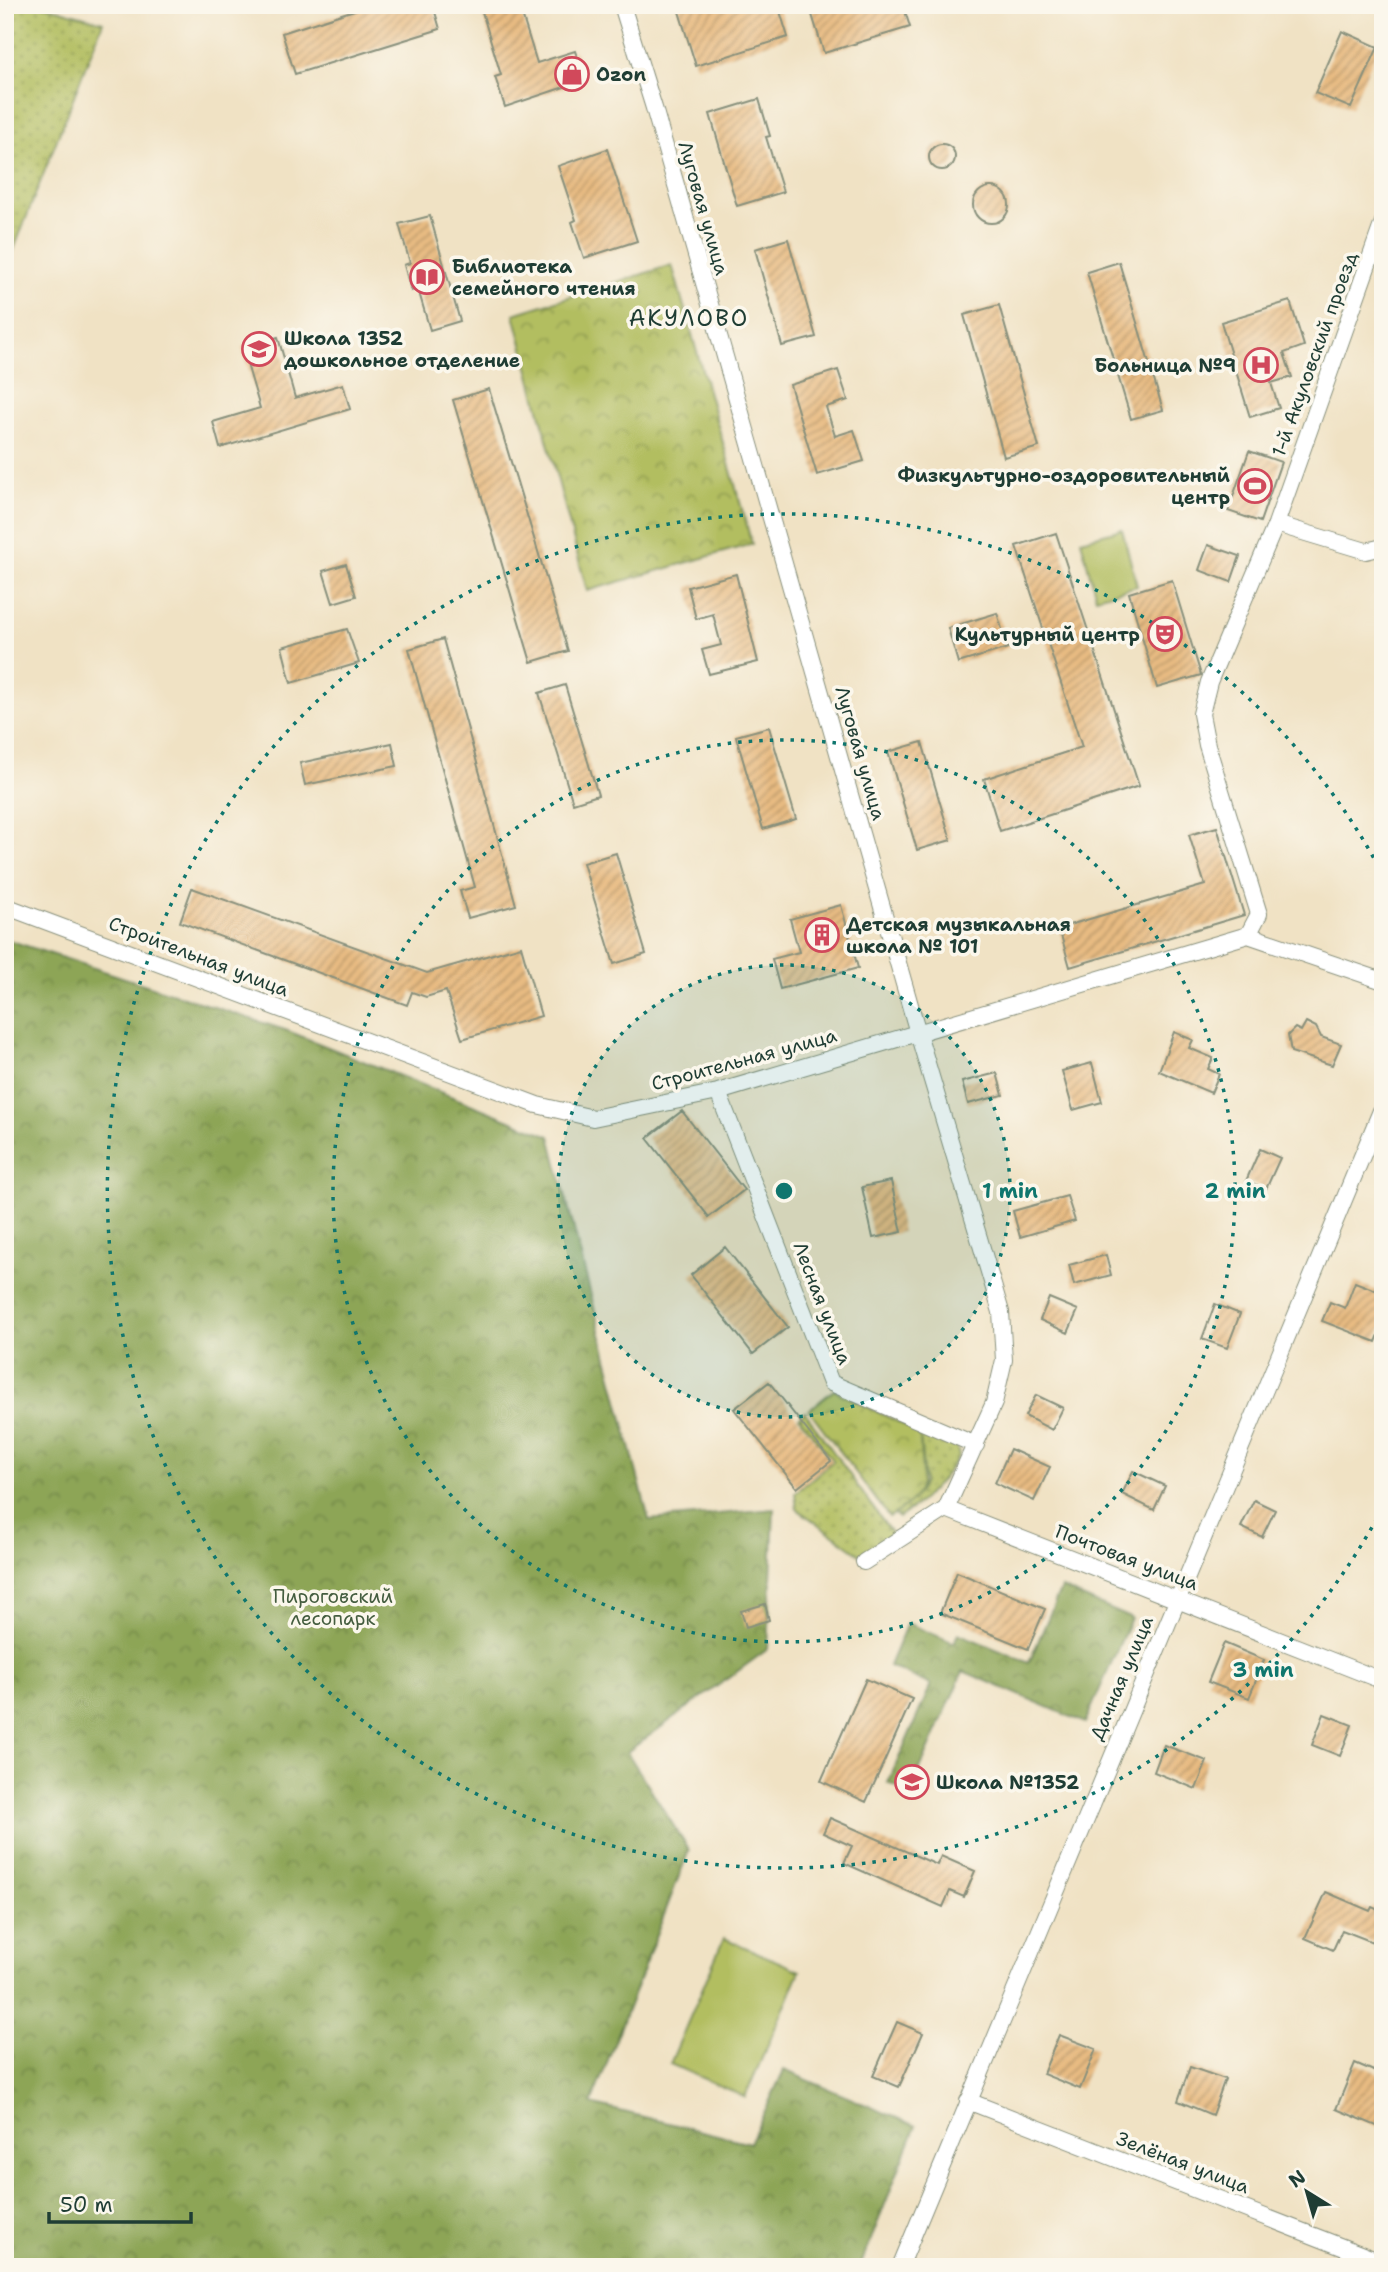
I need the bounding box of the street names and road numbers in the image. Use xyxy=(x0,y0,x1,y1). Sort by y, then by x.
street label: Луговая улица xyxy=(672,138,735,278)
street label: 1-й Акуловский проезд xyxy=(1266,248,1363,460)
street label: Луговая улица xyxy=(829,683,892,823)
street label: Строительная улица xyxy=(105,911,293,1002)
street label: Строительная улица xyxy=(649,1023,840,1096)
street label: Лесная улица xyxy=(788,1238,857,1368)
street label: Почтовая улица xyxy=(1052,1519,1202,1596)
street label: Дачная улица xyxy=(1084,1612,1159,1744)
street label: Зелёная улица xyxy=(1113,2126,1253,2199)

